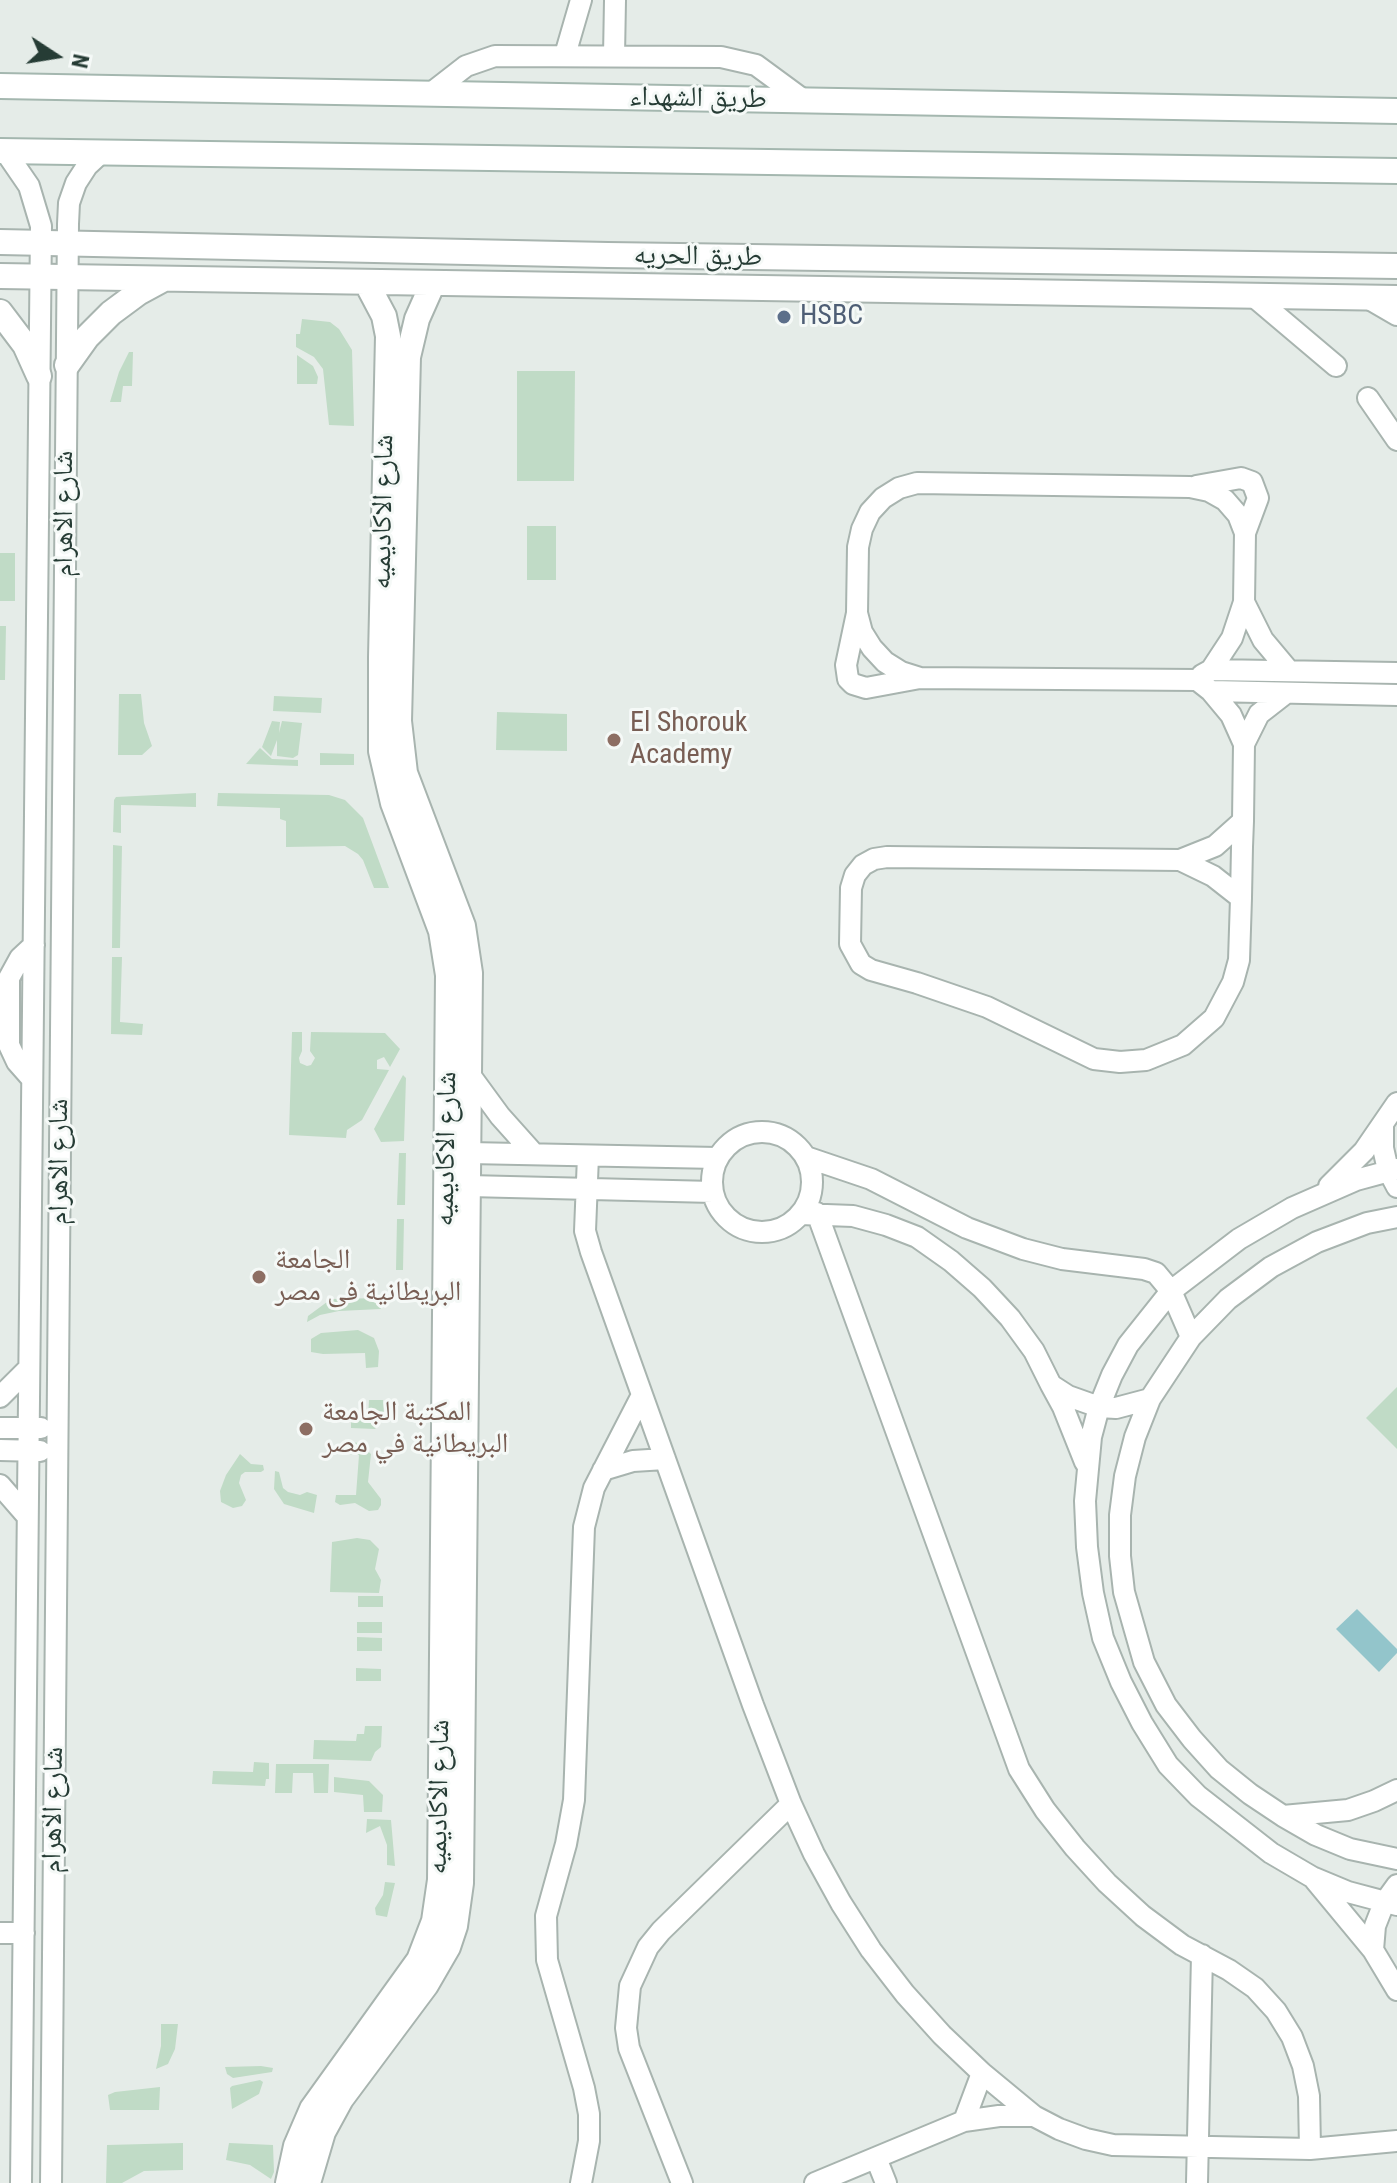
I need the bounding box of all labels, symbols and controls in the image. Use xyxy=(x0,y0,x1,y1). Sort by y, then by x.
north arrow xyxy=(16,16,96,96)
text: N xyxy=(66,52,94,70)
street label: طريق الشهداء xyxy=(629,81,767,117)
street label: طريق الحريه xyxy=(633,239,763,275)
place label: HSBC xyxy=(800,300,863,334)
marker: HSBC xyxy=(775,308,793,326)
street label: شارع الاكاديميه xyxy=(366,434,402,590)
street label: شارع الاهرام xyxy=(48,451,82,577)
place label: El Shorouk Academy xyxy=(630,707,747,773)
marker: El Shorouk Academy xyxy=(605,731,623,749)
street label: شارع الاكاديميه xyxy=(429,1071,465,1227)
street label: شارع الاهرام xyxy=(43,1099,77,1225)
place label: الجامعة البريطانية فى مصر xyxy=(275,1244,462,1310)
marker: الجامعة البريطانية فى مصر xyxy=(250,1268,268,1286)
place label: المكتبة الجامعة البريطانية في مصر xyxy=(322,1396,509,1462)
marker: المكتبة الجامعة البريطانية في مصر xyxy=(297,1420,315,1438)
street label: شارع الاكاديميه xyxy=(422,1719,458,1875)
street label: شارع الاهرام xyxy=(36,1746,72,1874)

